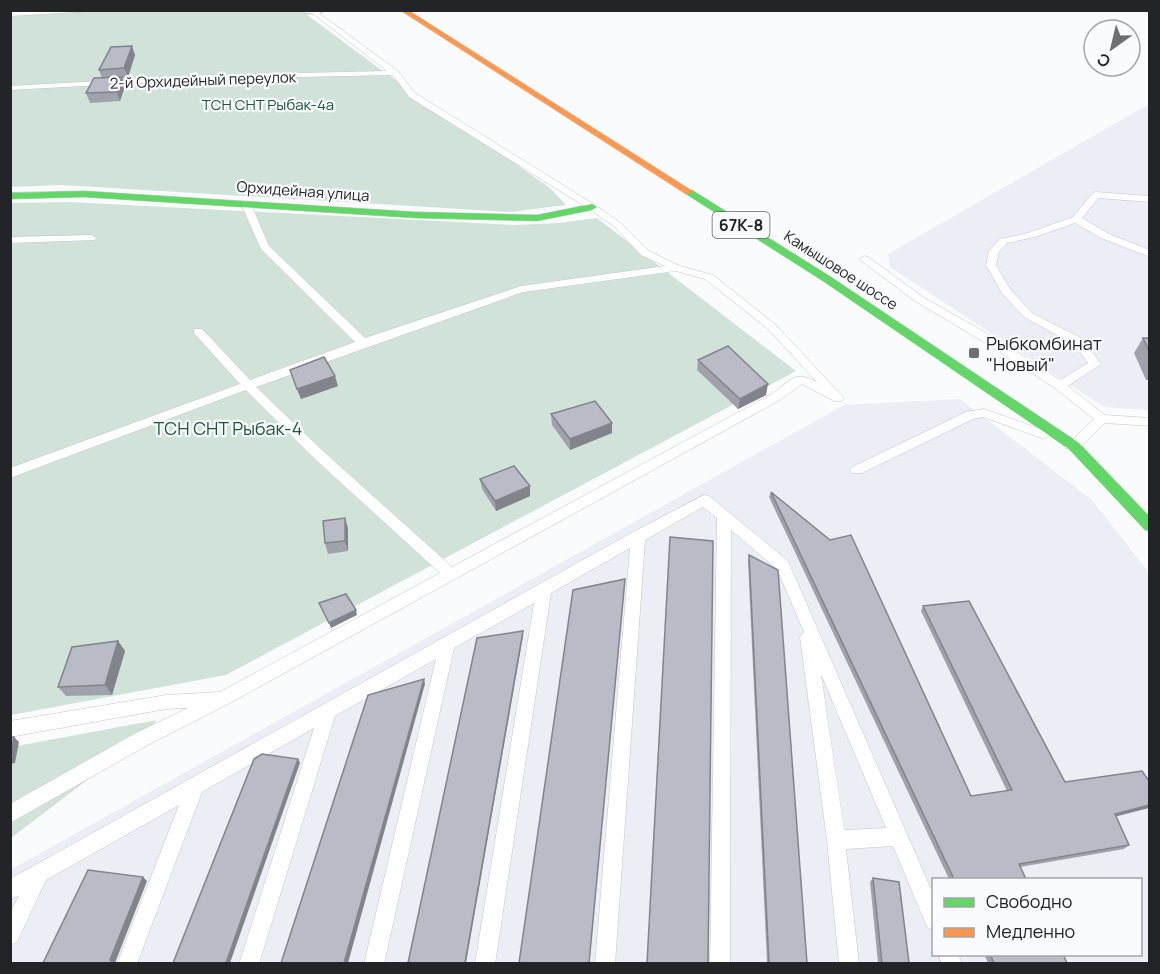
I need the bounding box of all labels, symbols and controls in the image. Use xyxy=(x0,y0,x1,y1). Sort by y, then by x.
north arrow xyxy=(1082,18,1142,78)
text: С xyxy=(1092,48,1115,73)
street label: 2-й Орхидейный переулок xyxy=(110,66,297,94)
park label: ТСН СНТ Рыбак-4а xyxy=(202,94,334,115)
street label: Орхидейная улица xyxy=(236,176,370,206)
road number: 67К-8 xyxy=(712,212,770,238)
street label: Камышовое шоссе xyxy=(780,225,902,315)
place label: Рыбкомбинат "Новый" xyxy=(986,331,1102,376)
marker: Рыбкомбинат "Новый" xyxy=(967,346,981,360)
park label: ТСН СНТ Рыбак-4 xyxy=(154,416,302,440)
legend xyxy=(932,878,1142,956)
text: Свободно xyxy=(986,889,1072,913)
text: Медленно xyxy=(986,919,1075,943)

